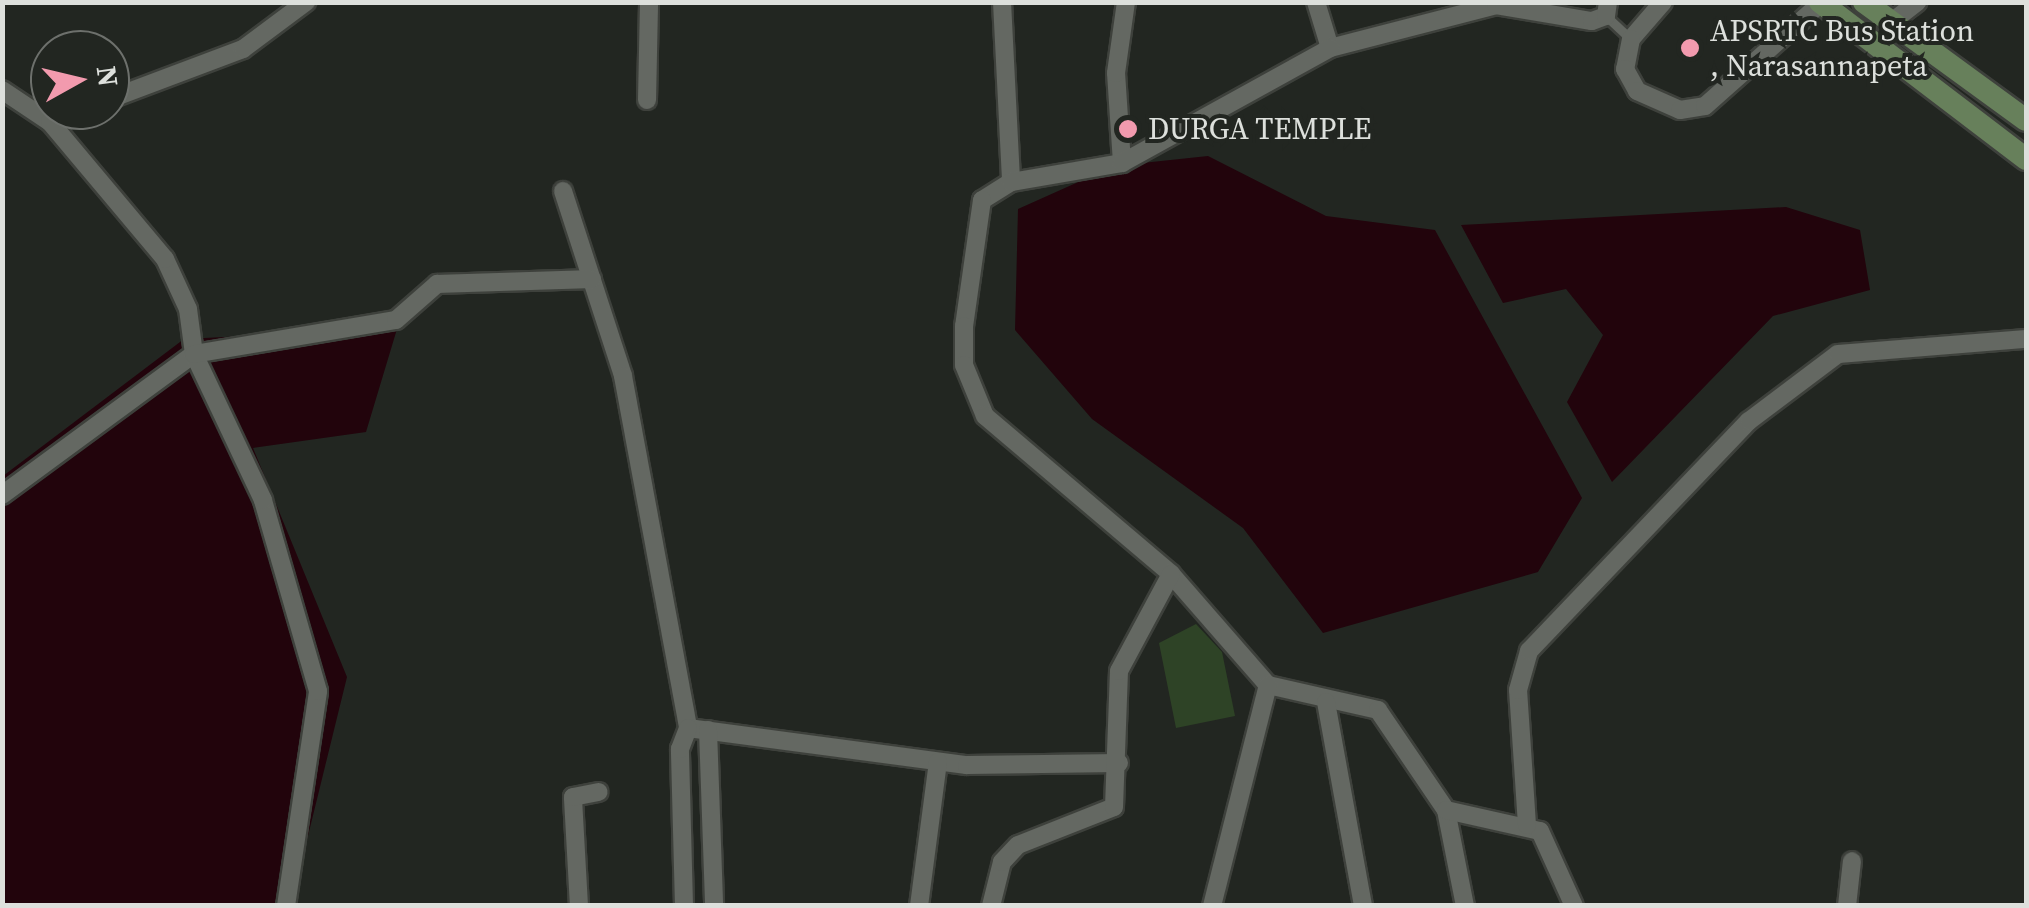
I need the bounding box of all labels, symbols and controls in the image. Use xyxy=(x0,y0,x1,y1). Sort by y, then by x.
place label: APSRTC Bus Station , Narasannapeta xyxy=(1710,13,1974,84)
north arrow xyxy=(30,30,130,130)
marker: APSRTC Bus Station , Narasannapeta xyxy=(1679,37,1701,59)
text: N xyxy=(87,63,128,89)
place label: DURGA TEMPLE xyxy=(1148,111,1372,147)
marker: DURGA TEMPLE xyxy=(1117,118,1139,140)

